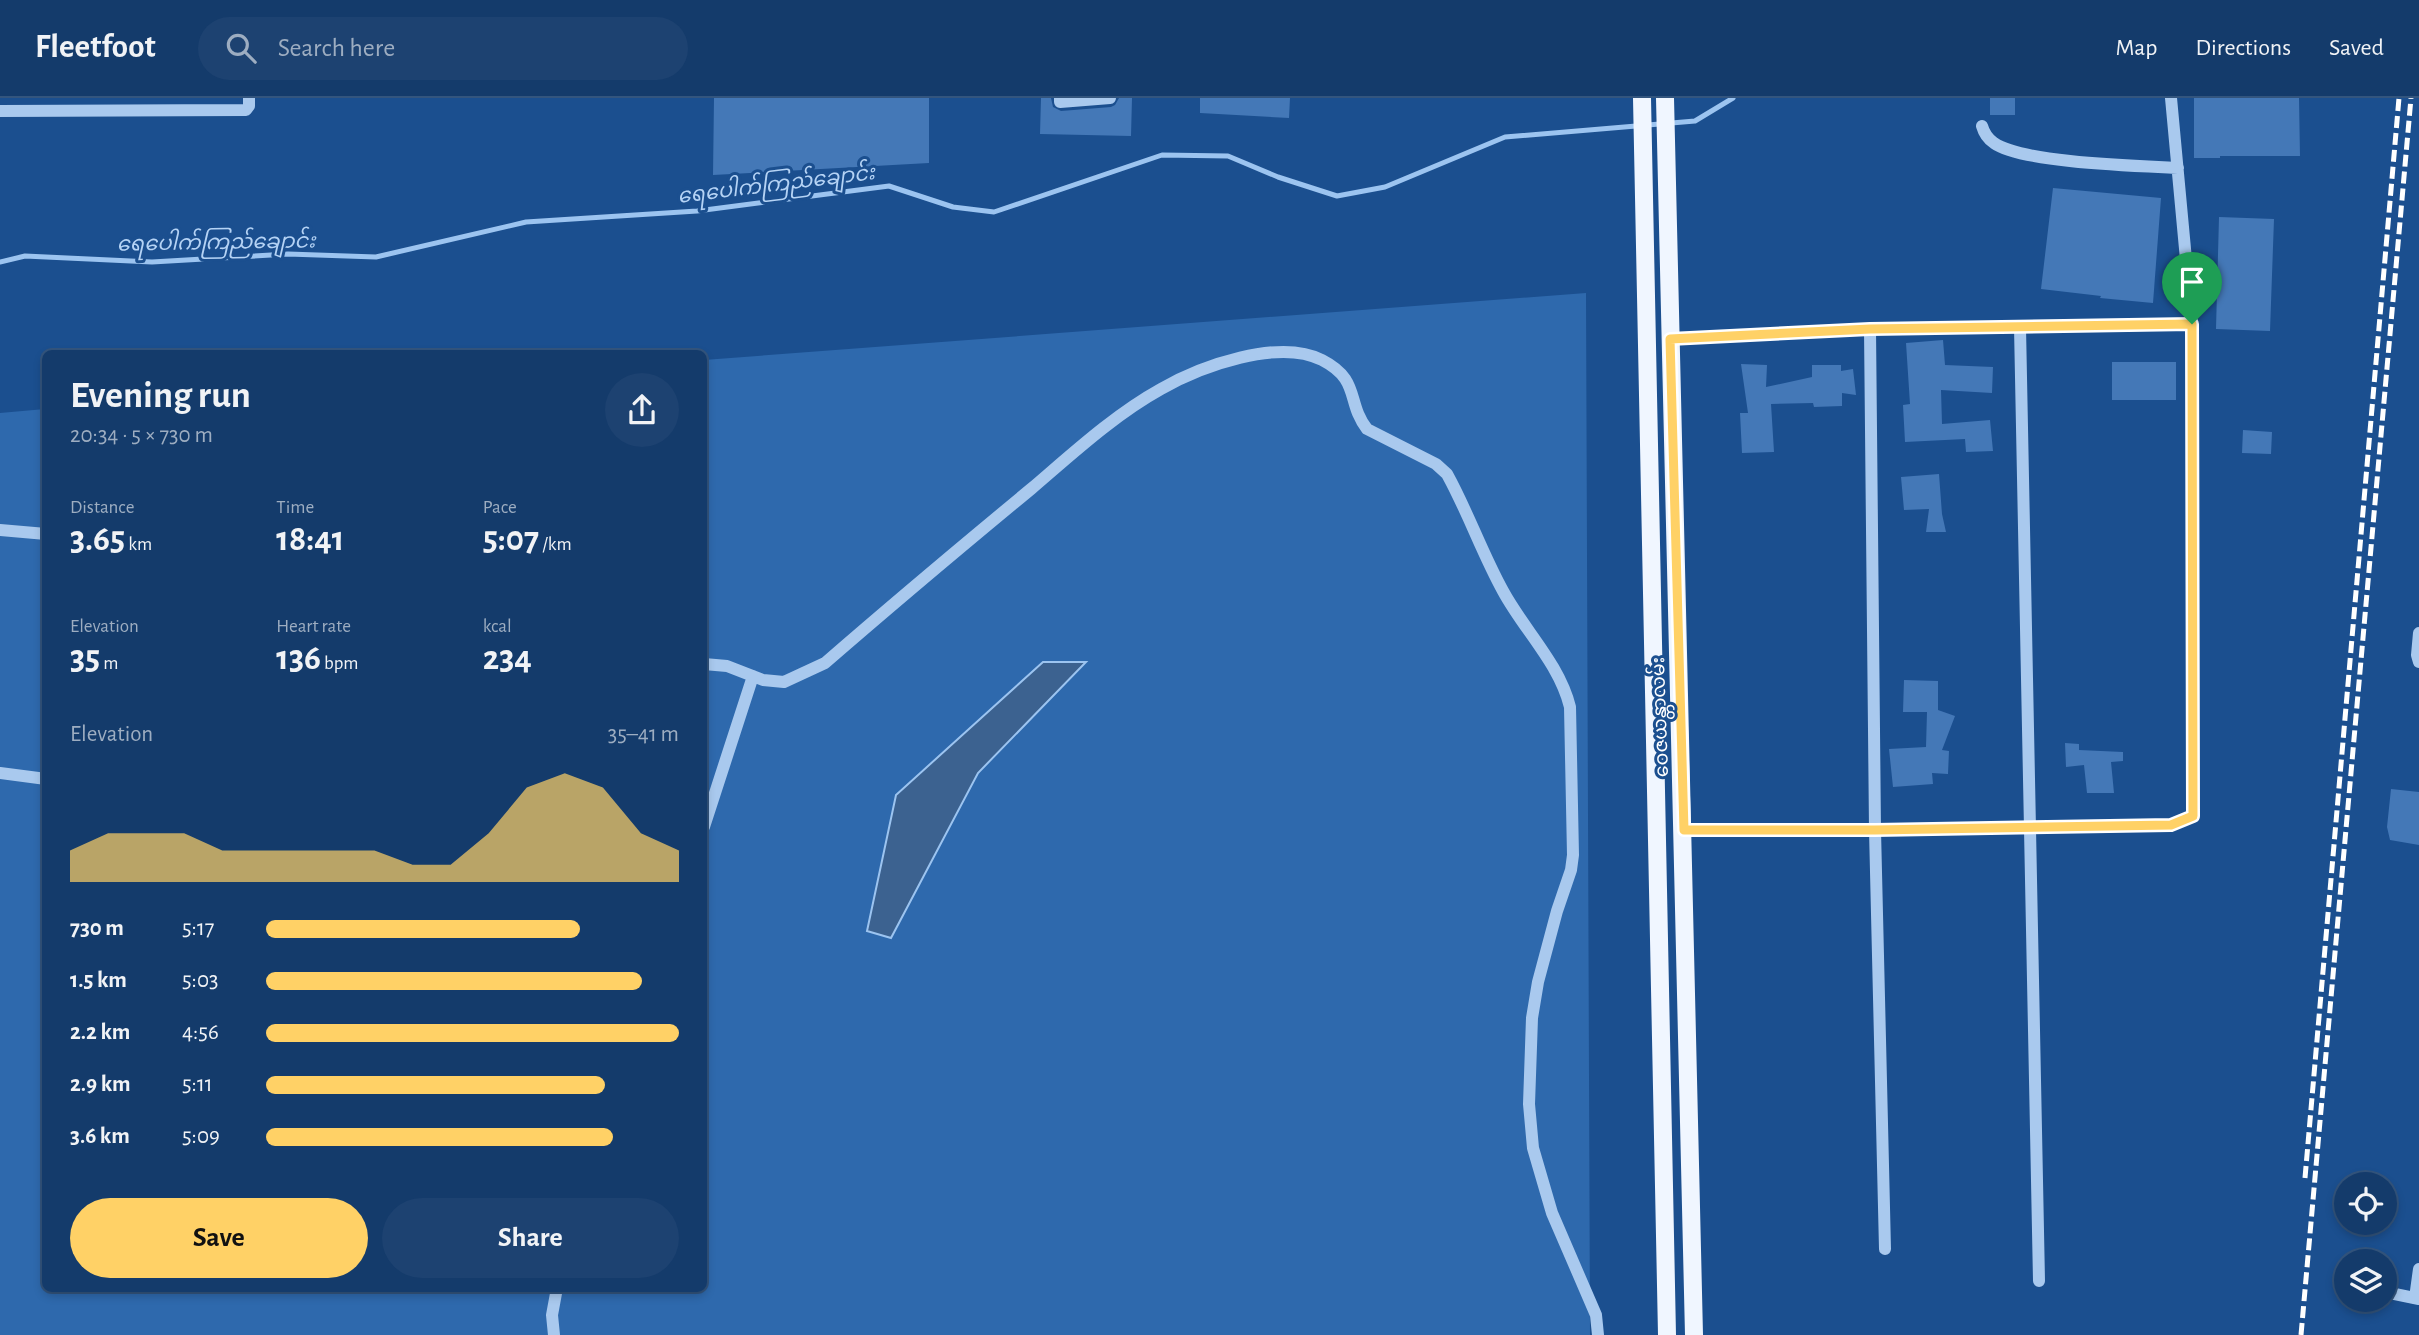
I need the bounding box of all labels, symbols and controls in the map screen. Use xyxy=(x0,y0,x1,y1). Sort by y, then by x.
search box xyxy=(198,17,688,80)
icon: search xyxy=(222,29,260,67)
text: Fleetfoot xyxy=(35,31,156,64)
text: Search here xyxy=(278,35,395,61)
text: Map xyxy=(2115,36,2157,60)
text: Directions xyxy=(2195,36,2291,60)
text: Saved xyxy=(2329,36,2384,60)
water label: ရေပေါက်ကြည်ချောင်း xyxy=(676,157,878,213)
water label: ရေပေါက်ကြည်ချောင်း xyxy=(116,225,317,261)
pin xyxy=(2162,252,2222,324)
icon: arrive xyxy=(2173,263,2211,301)
button: share xyxy=(605,373,679,447)
text: Evening run xyxy=(70,377,251,415)
text: 20:34 · 5 × 730 m xyxy=(70,424,213,447)
text: Distance xyxy=(70,498,134,517)
text: Time xyxy=(276,498,314,517)
text: Pace xyxy=(483,498,517,517)
text: 3.65 xyxy=(70,522,125,557)
text: 18:41 xyxy=(276,522,344,557)
text: 5:07 xyxy=(483,522,539,557)
text: km xyxy=(125,535,152,554)
text: /km xyxy=(539,535,572,554)
text: Elevation xyxy=(70,617,139,636)
text: Heart rate xyxy=(276,617,351,636)
text: kcal xyxy=(483,617,512,636)
text: 35 xyxy=(70,641,100,676)
text: 136 xyxy=(276,641,321,676)
text: 234 xyxy=(483,641,532,676)
text: m xyxy=(100,654,119,673)
text: bpm xyxy=(321,654,359,673)
street label: ဝေဇယန္တာလမ်း xyxy=(1643,656,1677,778)
text: Elevation xyxy=(70,723,153,746)
text: 35–41 m xyxy=(608,723,679,746)
text: 730 m xyxy=(70,917,124,940)
text: 5:17 xyxy=(182,917,214,940)
text: 1.5 km xyxy=(70,969,127,992)
text: 5:03 xyxy=(182,969,219,992)
text: 2.2 km xyxy=(70,1021,130,1044)
text: 4:56 xyxy=(182,1021,219,1044)
text: 2.9 km xyxy=(70,1073,131,1096)
text: 5:11 xyxy=(182,1073,213,1096)
text: 3.6 km xyxy=(70,1125,130,1148)
text: 5:09 xyxy=(182,1125,220,1148)
map controls xyxy=(2334,1172,2397,1312)
button: locate xyxy=(2334,1172,2397,1235)
button: Save xyxy=(70,1198,368,1278)
button: Share xyxy=(382,1198,679,1278)
button: layers xyxy=(2334,1249,2397,1312)

